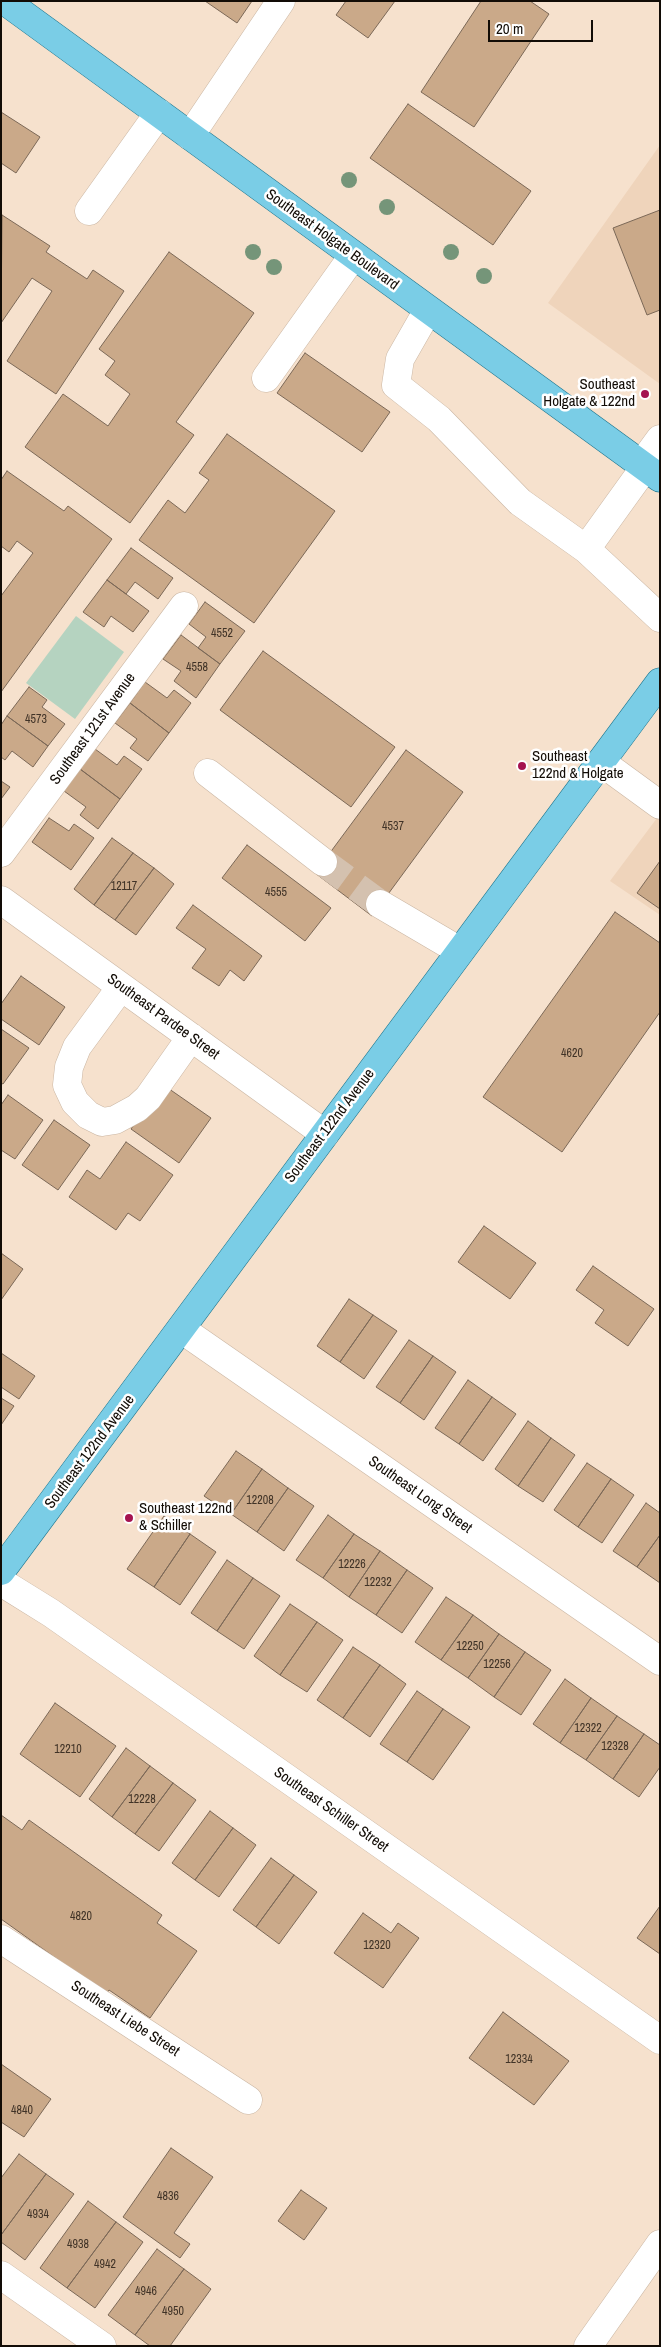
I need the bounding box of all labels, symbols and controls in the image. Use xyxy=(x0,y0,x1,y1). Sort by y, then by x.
scale bar xyxy=(491,10,596,42)
text: 20 m xyxy=(496,18,523,39)
street label: Southeast Holgate Boulevard xyxy=(262,186,402,294)
place label: Southeast Holgate & 122nd xyxy=(543,376,635,411)
marker: Southeast Holgate & 122nd xyxy=(639,388,651,400)
house number: 4552 xyxy=(211,627,233,641)
house number: 4558 xyxy=(186,661,208,675)
street label: Southeast 121st Avenue xyxy=(46,670,140,788)
house number: 4573 xyxy=(25,713,47,727)
place label: Southeast 122nd & Holgate xyxy=(532,748,624,783)
marker: Southeast 122nd & Holgate xyxy=(516,760,528,772)
house number: 4537 xyxy=(382,820,404,834)
house number: 12117 xyxy=(111,880,137,894)
house number: 4555 xyxy=(265,886,287,900)
street label: Southeast Pardee Street xyxy=(103,970,223,1064)
house number: 4620 xyxy=(561,1047,583,1061)
street label: Southeast 122nd Avenue xyxy=(281,1066,379,1186)
street label: Southeast 122nd Avenue xyxy=(41,1392,139,1512)
street label: Southeast Long Street xyxy=(365,1453,475,1537)
house number: 12208 xyxy=(246,1494,274,1508)
place label: Southeast 122nd & Schiller xyxy=(139,1500,232,1535)
marker: Southeast 122nd & Schiller xyxy=(123,1512,135,1524)
house number: 12226 xyxy=(338,1558,366,1572)
house number: 12232 xyxy=(364,1576,392,1590)
house number: 12250 xyxy=(456,1640,484,1654)
house number: 12256 xyxy=(483,1658,511,1672)
house number: 12322 xyxy=(574,1722,602,1736)
house number: 12328 xyxy=(601,1740,629,1754)
house number: 12210 xyxy=(54,1743,82,1757)
street label: Southeast Schiller Street xyxy=(270,1764,392,1856)
house number: 12228 xyxy=(128,1793,156,1807)
house number: 4820 xyxy=(70,1910,92,1924)
house number: 12320 xyxy=(363,1939,391,1953)
street label: Southeast Liebe Street xyxy=(67,1977,183,2061)
house number: 12334 xyxy=(505,2053,533,2067)
house number: 4840 xyxy=(11,2104,33,2118)
house number: 4836 xyxy=(157,2190,179,2204)
house number: 4934 xyxy=(27,2208,49,2222)
house number: 4938 xyxy=(67,2238,89,2252)
house number: 4942 xyxy=(94,2258,116,2272)
house number: 4946 xyxy=(135,2285,157,2299)
house number: 4950 xyxy=(162,2305,184,2319)

